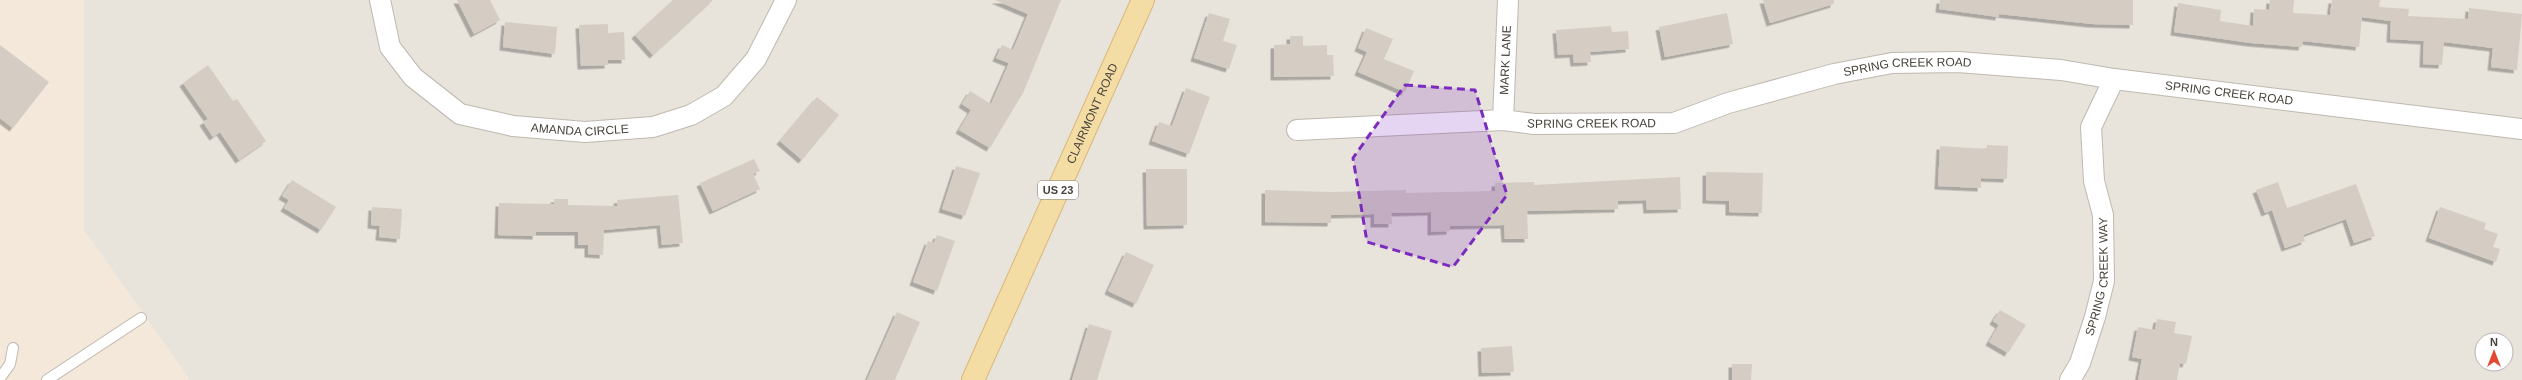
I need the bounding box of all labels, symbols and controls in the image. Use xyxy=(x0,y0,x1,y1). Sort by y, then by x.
street label: MARK LANE xyxy=(1497,25,1514,95)
street label: SPRING CREEK ROAD xyxy=(1842,55,1972,79)
street label: CLAIRMONT ROAD xyxy=(1064,61,1121,166)
street label: SPRING CREEK ROAD xyxy=(2164,78,2294,108)
street label: SPRING CREEK ROAD xyxy=(1526,116,1656,131)
street label: AMANDA CIRCLE xyxy=(530,121,629,139)
road number: US 23 xyxy=(1038,181,1078,199)
street label: SPRING CREEK WAY xyxy=(2082,217,2111,337)
north arrow xyxy=(2474,332,2514,372)
text: N xyxy=(2490,336,2498,348)

